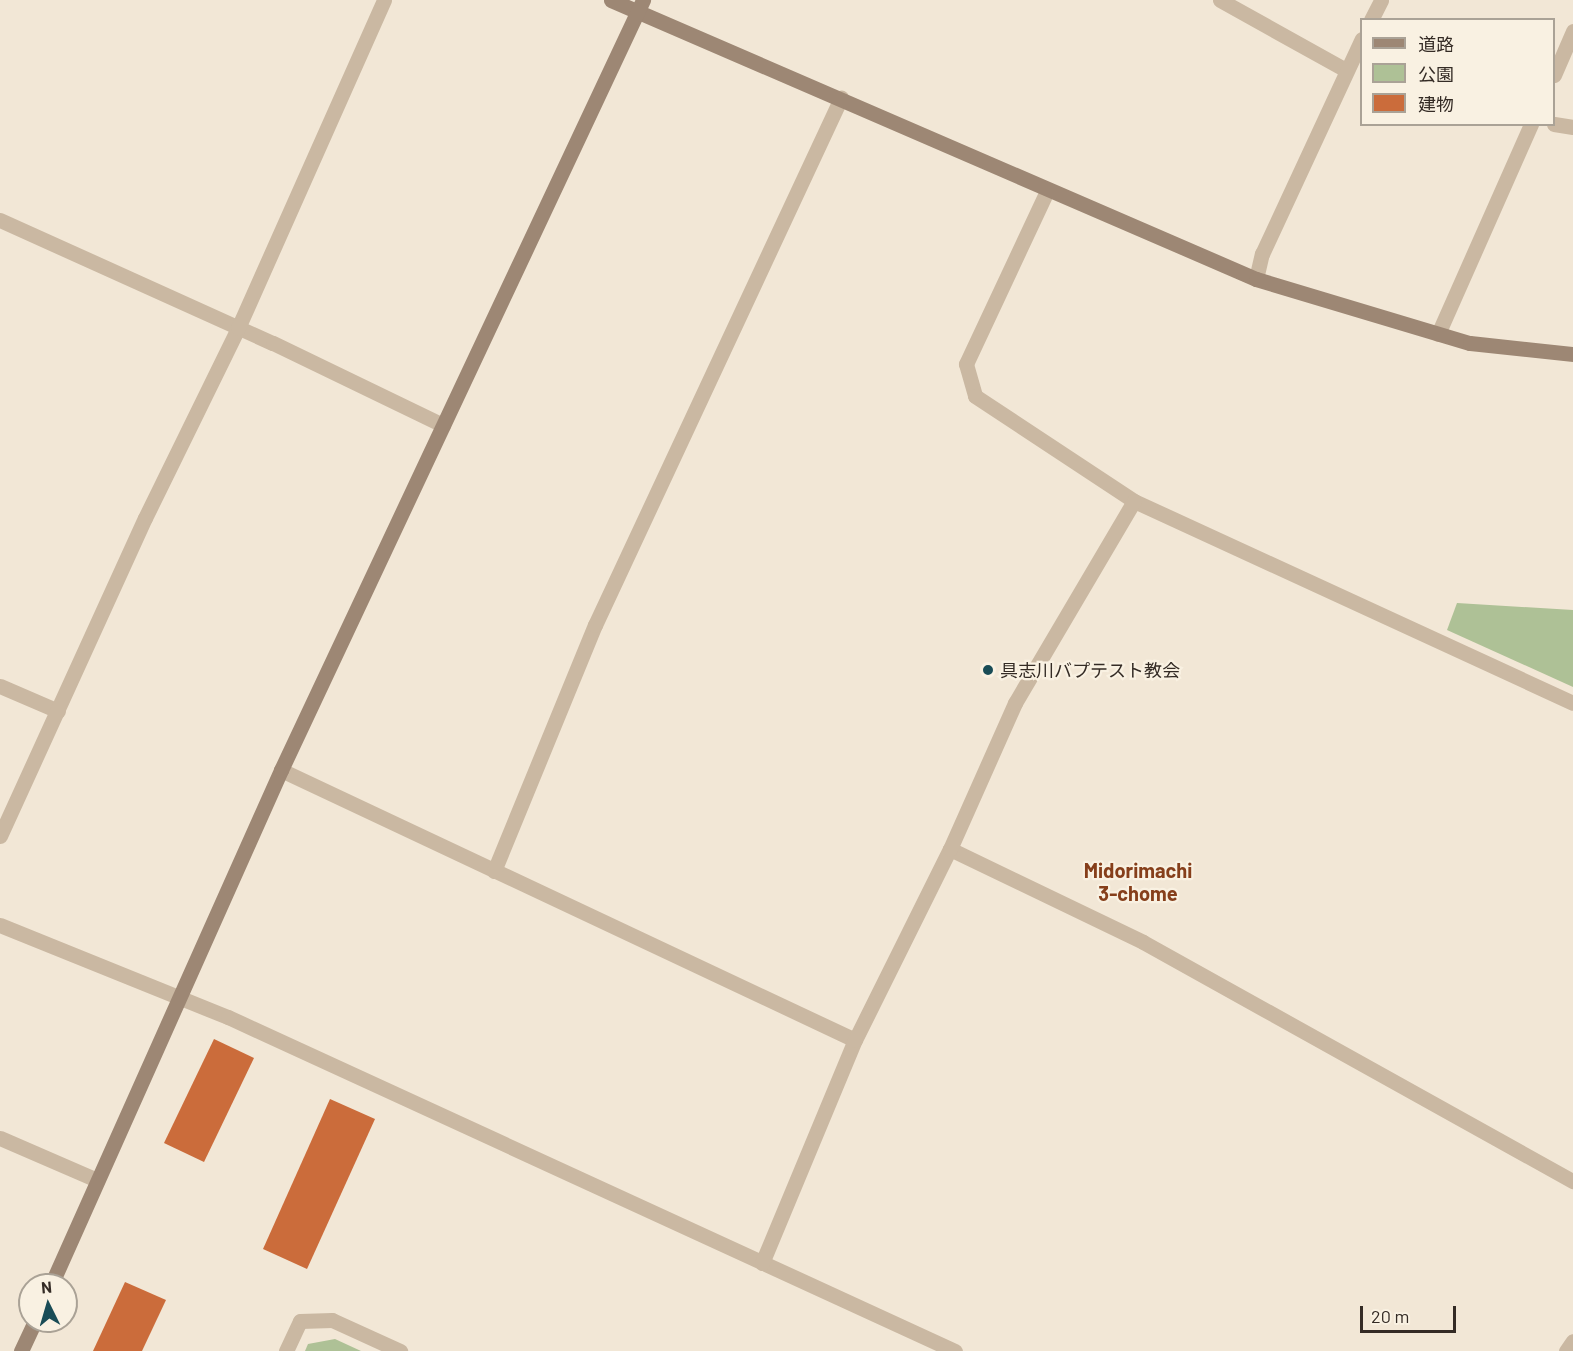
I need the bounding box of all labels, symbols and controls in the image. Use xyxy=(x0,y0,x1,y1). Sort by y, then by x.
legend xyxy=(1360,18,1555,126)
text: 道路 xyxy=(1418,33,1454,55)
text: 公園 xyxy=(1418,63,1454,85)
text: 建物 xyxy=(1418,93,1454,115)
place label: 具志川バプテスト教会 xyxy=(1000,659,1180,681)
marker: 具志川バプテスト教会 xyxy=(981,663,995,677)
district label: Midorimachi 3-chome xyxy=(1084,858,1192,905)
north arrow xyxy=(18,1273,78,1333)
text: N xyxy=(40,1277,53,1296)
scale bar xyxy=(1363,1294,1459,1332)
text: 20 m xyxy=(1371,1305,1409,1327)

